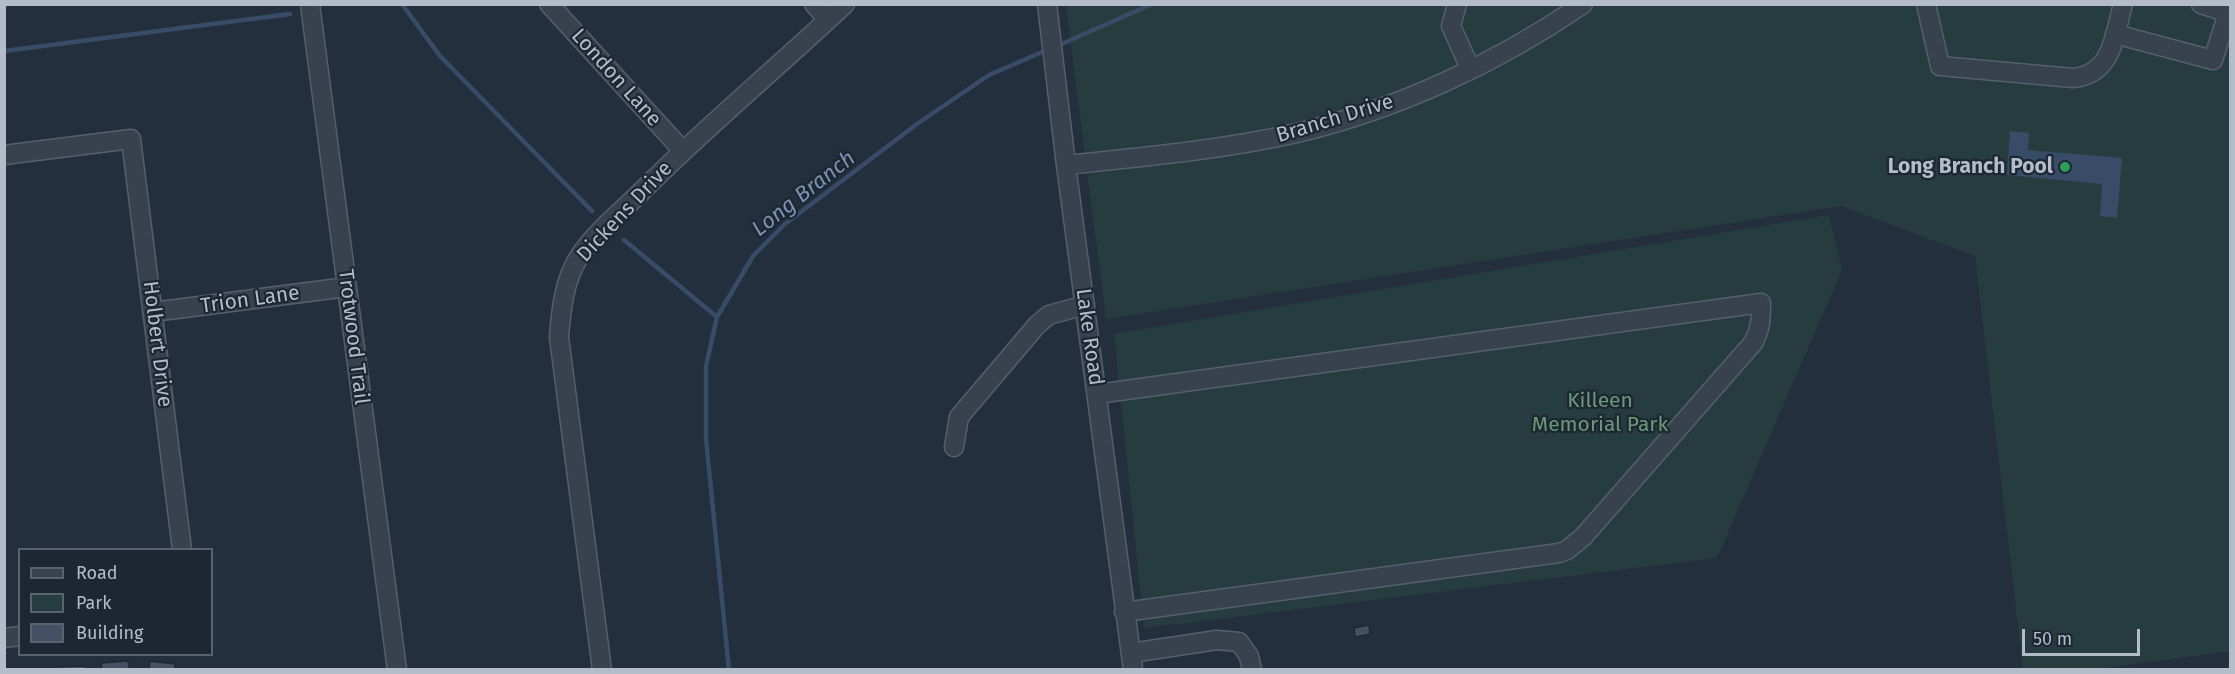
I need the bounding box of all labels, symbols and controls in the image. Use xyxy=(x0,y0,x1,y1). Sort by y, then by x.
street label: London Lane xyxy=(566,24,666,132)
street label: Branch Drive xyxy=(1273,89,1397,149)
water label: Long Branch xyxy=(747,146,861,242)
place label: Long Branch Pool xyxy=(1888,154,2053,180)
street label: Dickens Drive xyxy=(572,156,678,268)
marker: Long Branch Pool xyxy=(2058,160,2072,174)
street label: Trotwood Trail xyxy=(332,268,374,406)
street label: Holbert Drive xyxy=(137,279,177,409)
street label: Trion Lane xyxy=(199,281,301,319)
street label: Lake Road xyxy=(1070,287,1108,387)
park label: Killeen Memorial Park xyxy=(1532,388,1668,438)
legend xyxy=(18,548,213,656)
text: Road xyxy=(76,562,118,584)
text: Park xyxy=(76,592,111,614)
scale bar xyxy=(2025,617,2144,655)
text: Building xyxy=(76,622,143,644)
text: 50 m xyxy=(2033,628,2072,650)

